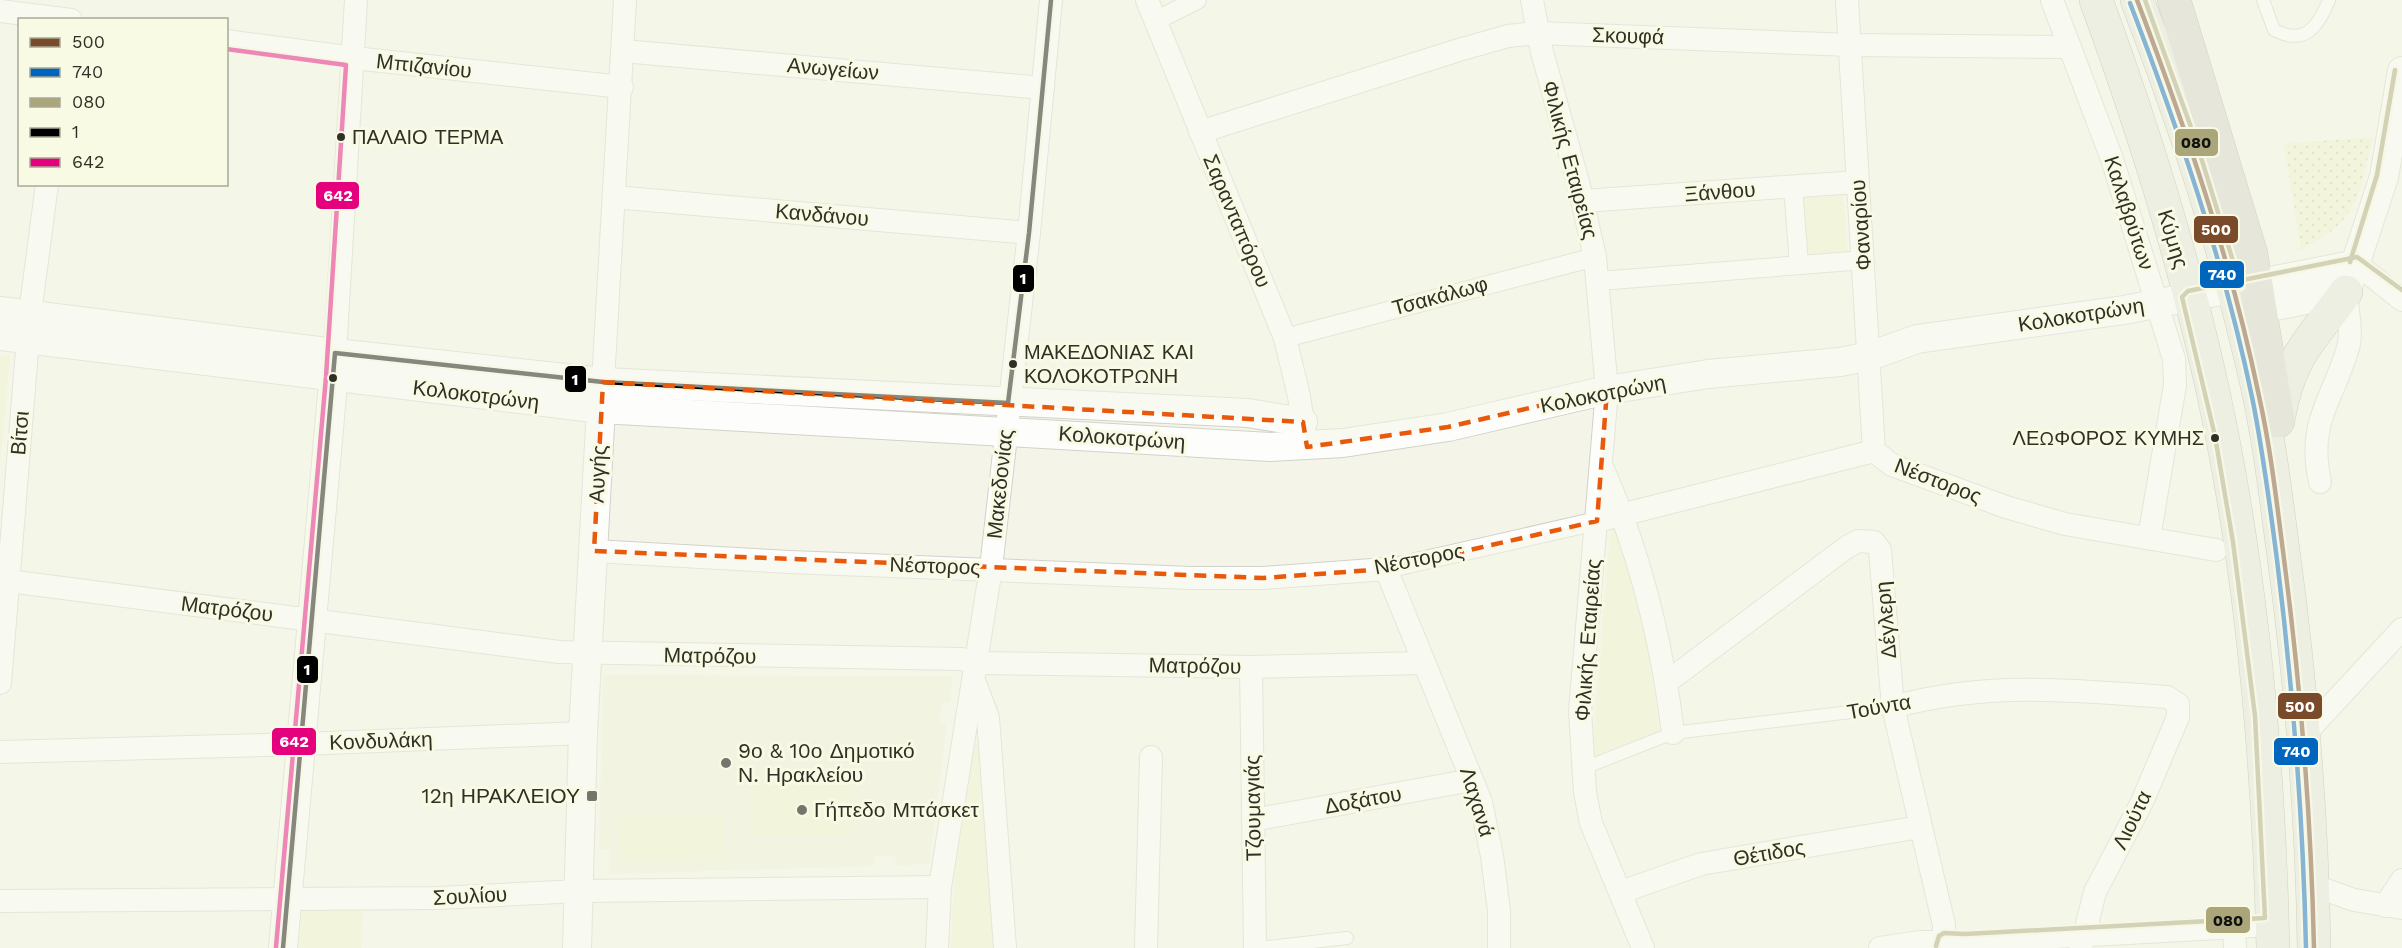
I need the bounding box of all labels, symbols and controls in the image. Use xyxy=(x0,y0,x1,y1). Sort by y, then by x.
legend xyxy=(18,18,228,186)
street label: Σκουφά xyxy=(1592,22,1665,49)
text: 500 xyxy=(72,31,105,52)
street label: Μπιζανίου xyxy=(375,48,473,83)
street label: Ανωγείων xyxy=(786,52,880,85)
text: 740 xyxy=(72,61,103,82)
street label: Φιλικής Εταιρείας xyxy=(1537,78,1604,242)
text: 080 xyxy=(72,91,105,112)
text: 1 xyxy=(72,121,79,142)
place label: ΠΑΛΑΙΟ ΤΕΡΜΑ xyxy=(352,125,504,149)
line badge: 080 xyxy=(2174,128,2219,157)
marker: ΠΑΛΑΙΟ ΤΕΡΜΑ xyxy=(335,131,347,143)
text: 080 xyxy=(2181,133,2211,152)
text: 642 xyxy=(72,151,104,172)
street label: Σαρανταπόρου xyxy=(1198,151,1277,291)
street label: Καλαβρύτων xyxy=(2099,153,2160,273)
street label: Ξάνθου xyxy=(1684,177,1756,206)
street label: Φαναρίου xyxy=(1845,179,1876,271)
line badge: 642 xyxy=(315,181,360,210)
text: 642 xyxy=(323,186,353,205)
street label: Κανδάνου xyxy=(774,198,870,231)
street label: Κύμης xyxy=(2153,206,2194,271)
line badge: 500 xyxy=(2193,215,2239,244)
text: 500 xyxy=(2201,220,2231,239)
line badge: 740 xyxy=(2199,260,2245,289)
line badge: 1 xyxy=(1012,264,1035,293)
text: 740 xyxy=(2207,265,2237,284)
text: 1 xyxy=(1020,269,1026,288)
street label: Τσακάλωφ xyxy=(1389,271,1491,320)
street label: Κολοκοτρώνη xyxy=(2016,292,2146,337)
place label: ΜΑΚΕΔΟΝΙΑΣ ΚΑΙ ΚΟΛΟΚΟΤΡΩΝΗ xyxy=(1024,340,1194,388)
marker: ΜΑΚΕΔΟΝΙΑΣ ΚΑΙ ΚΟΛΟΚΟΤΡΩΝΗ xyxy=(1007,358,1019,370)
line badge: 1 xyxy=(564,365,587,393)
street label: Κολοκοτρώνη xyxy=(1538,369,1668,418)
text: 1 xyxy=(572,370,578,389)
unlabelled marker xyxy=(327,372,339,384)
street label: Κολοκοτρώνη xyxy=(411,374,541,415)
street label: Βίτσι xyxy=(5,409,34,456)
street label: Κολοκοτρώνη xyxy=(1058,421,1186,454)
place label: ΛΕΩΦΟΡΟΣ ΚΥΜΗΣ xyxy=(2013,426,2204,450)
street label: Μακεδονίας xyxy=(981,428,1018,540)
marker: ΛΕΩΦΟΡΟΣ ΚΥΜΗΣ xyxy=(2209,432,2221,444)
street label: Αυγής xyxy=(584,444,611,503)
street label: Νέστορος xyxy=(1891,453,1985,508)
street label: Νέστορος xyxy=(1372,538,1466,579)
street label: Νέστορος xyxy=(889,551,981,580)
street label: Φιλικής Εταιρείας xyxy=(1569,558,1606,722)
street label: Δέγλερη xyxy=(1870,580,1901,660)
street label: Ματρόζου xyxy=(180,590,275,627)
street label: Ματρόζου xyxy=(664,642,757,669)
street label: Ματρόζου xyxy=(1149,652,1242,679)
line badge: 1 xyxy=(296,655,319,684)
text: 1 xyxy=(304,660,310,679)
street label: Τούντα xyxy=(1845,689,1913,724)
line badge: 500 xyxy=(2277,692,2323,720)
text: 500 xyxy=(2285,697,2315,716)
street label: Κονδυλάκη xyxy=(329,726,433,755)
line badge: 642 xyxy=(271,727,317,756)
text: 642 xyxy=(279,732,309,751)
line badge: 740 xyxy=(2273,737,2319,766)
place label: 9ο & 10ο Δημοτικό Ν. Ηρακλείου xyxy=(738,738,915,787)
text: 740 xyxy=(2281,742,2311,761)
street label: Τζουμαγιάς xyxy=(1239,755,1266,861)
marker: 9ο & 10ο Δημοτικό Ν. Ηρακλείου xyxy=(719,756,733,770)
street label: Λαχανά xyxy=(1455,764,1500,840)
street label: Δοξάτου xyxy=(1322,780,1403,819)
place label: 12η ΗΡΑΚΛΕΙΟΥ xyxy=(422,783,580,808)
street label: Λιούτα xyxy=(2107,786,2156,853)
marker: 12η ΗΡΑΚΛΕΙΟΥ xyxy=(585,789,599,803)
place label: Γήπεδο Μπάσκετ xyxy=(814,797,980,822)
marker: Γήπεδο Μπάσκετ xyxy=(795,803,809,817)
street label: Θέτιδος xyxy=(1731,834,1807,871)
street label: Σουλίου xyxy=(432,881,508,910)
line badge: 080 xyxy=(2205,906,2251,934)
text: 080 xyxy=(2213,911,2243,930)

